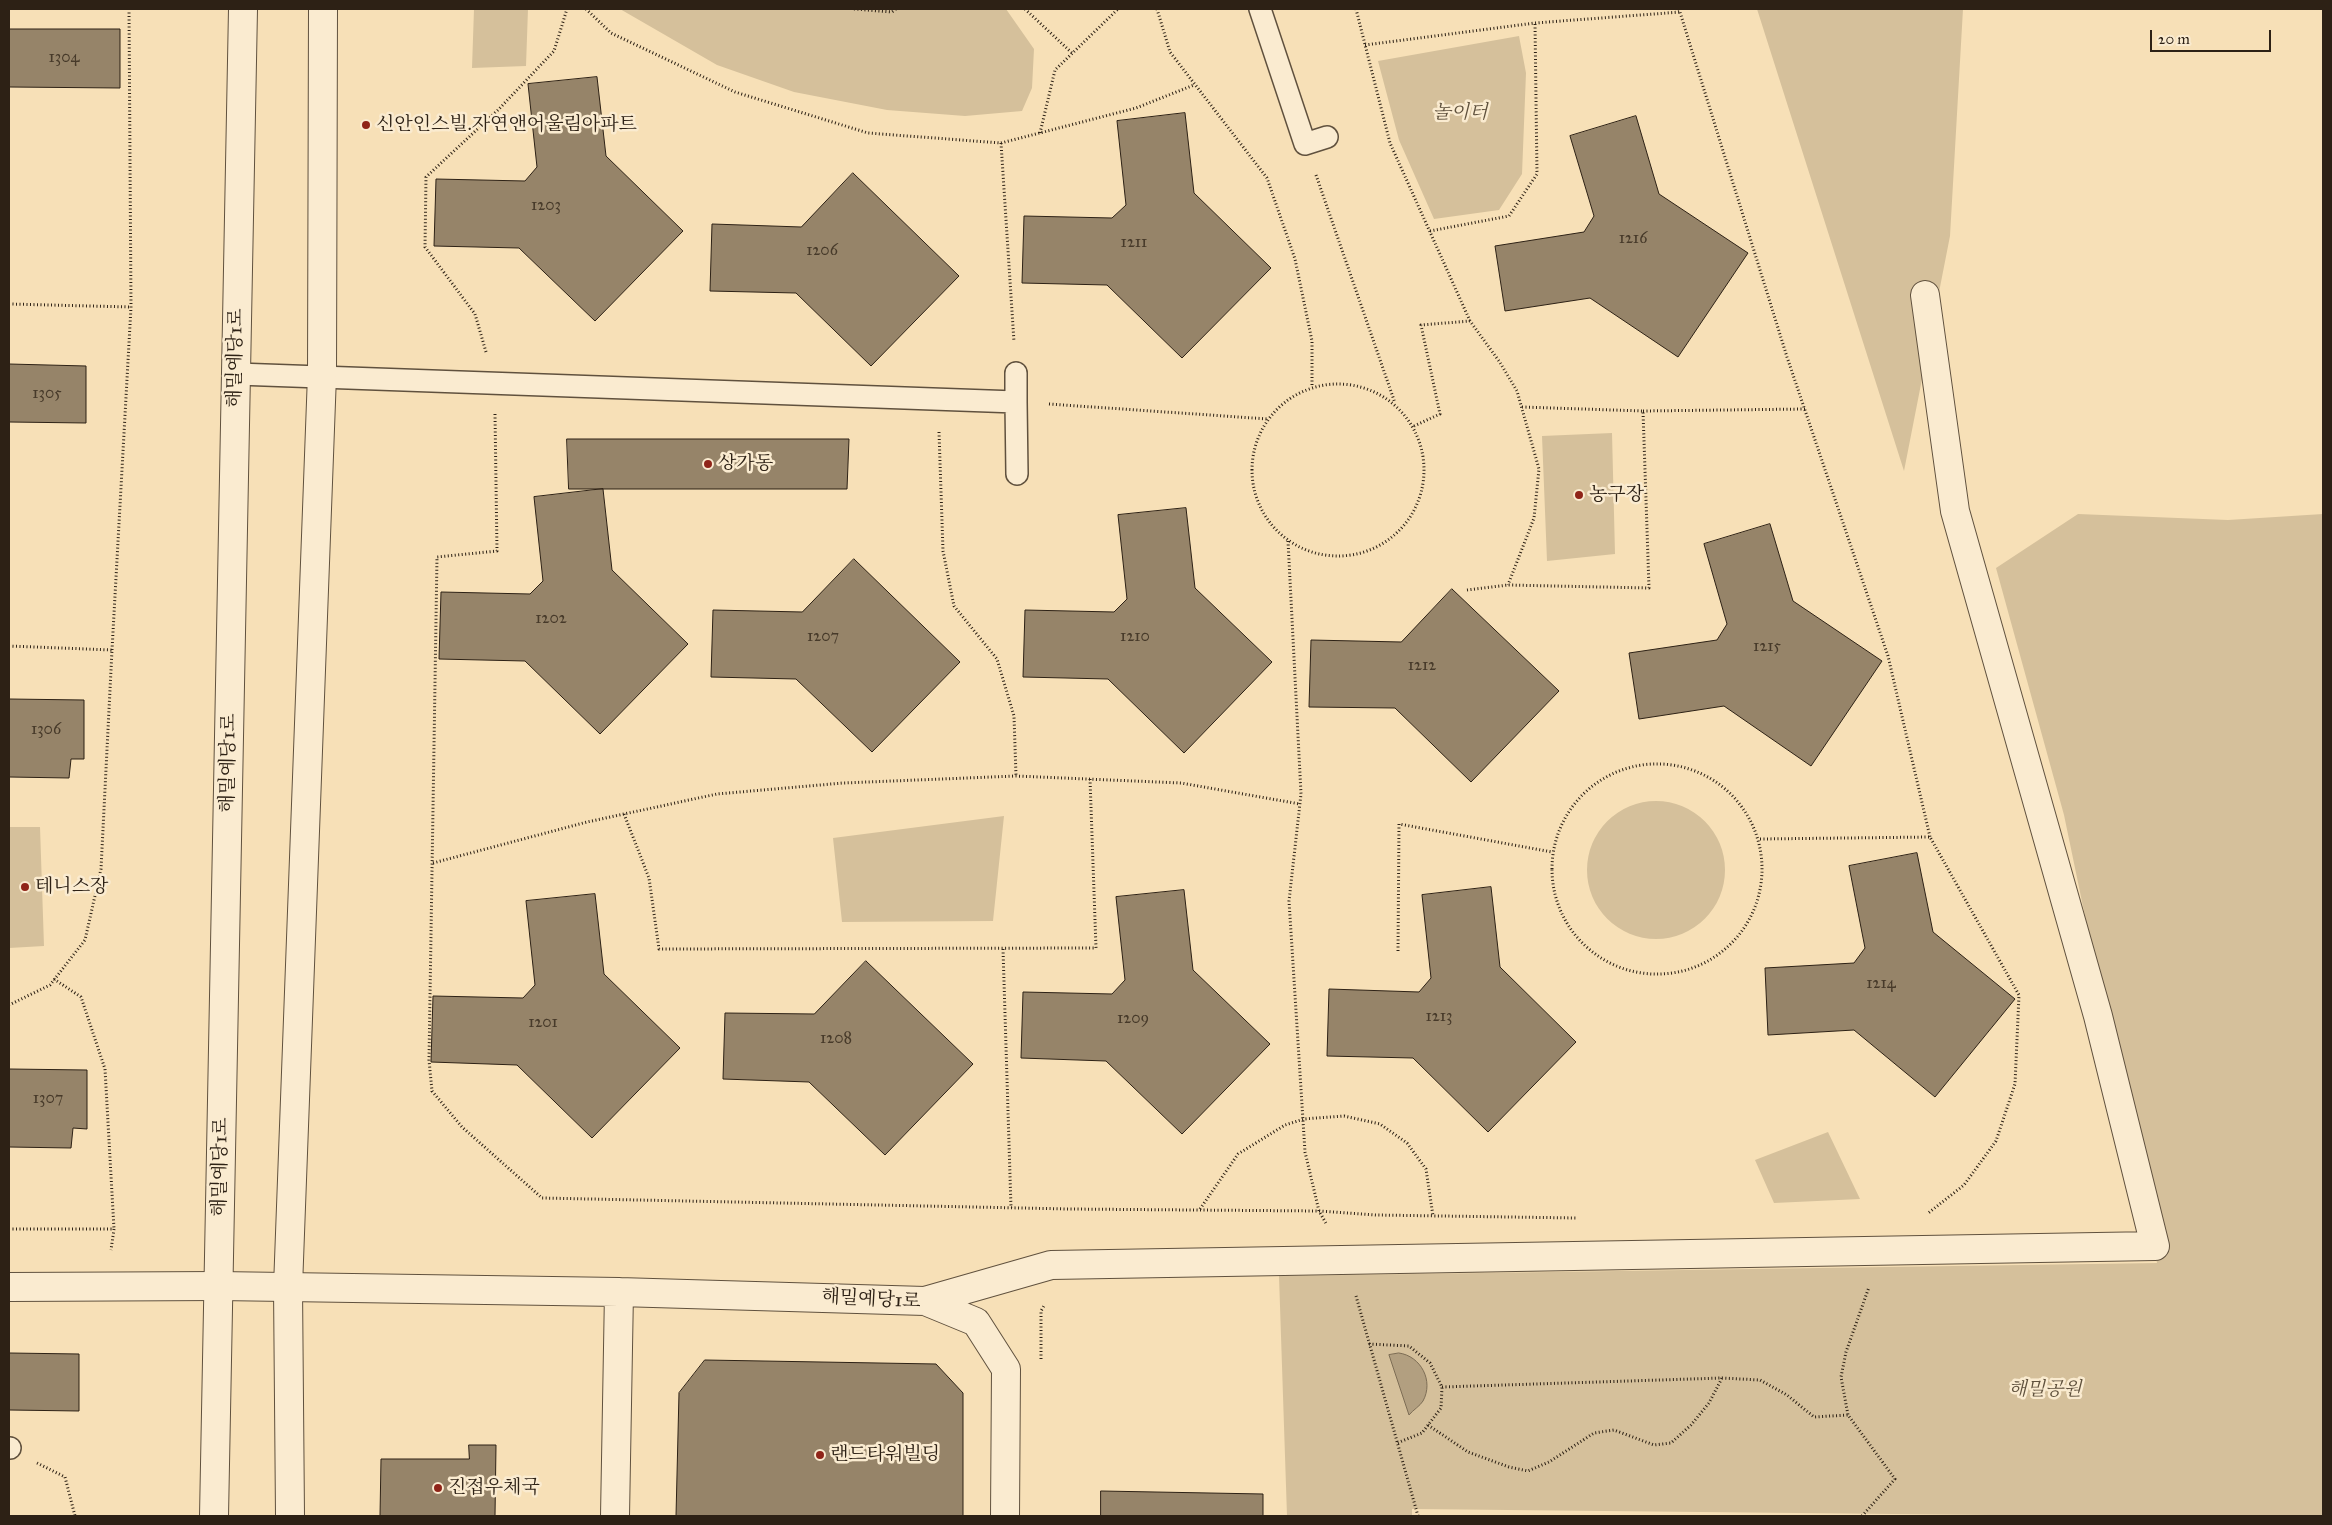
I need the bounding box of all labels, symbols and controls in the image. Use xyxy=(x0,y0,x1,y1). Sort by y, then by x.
scale bar xyxy=(2152,20,2273,52)
text: 20 m xyxy=(2158,30,2190,48)
house number: 1304 xyxy=(49,48,79,68)
park label: 놀이터 xyxy=(1432,102,1488,124)
place label: 신안인스빌.자연앤어울림아파트 xyxy=(376,114,637,136)
marker: 신안인스빌.자연앤어울림아파트 xyxy=(360,119,372,131)
house number: 1203 xyxy=(531,196,561,216)
house number: 1216 xyxy=(1619,229,1647,249)
house number: 1211 xyxy=(1121,233,1147,253)
house number: 1206 xyxy=(806,241,838,261)
street label: 해밀예당1로 xyxy=(224,308,248,408)
house number: 1305 xyxy=(32,384,62,404)
place label: 상가동 xyxy=(718,453,773,475)
marker: 상가동 xyxy=(702,458,714,470)
place label: 농구장 xyxy=(1589,484,1644,506)
marker: 농구장 xyxy=(1573,489,1585,501)
house number: 1202 xyxy=(535,609,567,629)
house number: 1207 xyxy=(807,627,839,647)
house number: 1210 xyxy=(1120,627,1150,647)
house number: 1215 xyxy=(1753,637,1781,657)
house number: 1212 xyxy=(1408,656,1436,676)
street label: 해밀예당1로 xyxy=(217,713,241,813)
house number: 1306 xyxy=(31,720,61,740)
place label: 테니스장 xyxy=(35,876,108,898)
marker: 테니스장 xyxy=(19,881,31,893)
house number: 1214 xyxy=(1866,974,1896,994)
house number: 1213 xyxy=(1426,1007,1452,1027)
house number: 1209 xyxy=(1117,1009,1149,1029)
house number: 1201 xyxy=(528,1013,558,1033)
house number: 1208 xyxy=(820,1029,852,1049)
house number: 1307 xyxy=(33,1089,63,1109)
street label: 해밀예당1로 xyxy=(209,1117,233,1217)
street label: 해밀예당1로 xyxy=(821,1286,921,1314)
park label: 해밀공원 xyxy=(2008,1379,2082,1401)
place label: 랜드타워빌딩 xyxy=(830,1444,940,1466)
marker: 랜드타워빌딩 xyxy=(814,1449,826,1461)
place label: 진접우체국 xyxy=(448,1477,540,1499)
marker: 진접우체국 xyxy=(432,1482,444,1494)

